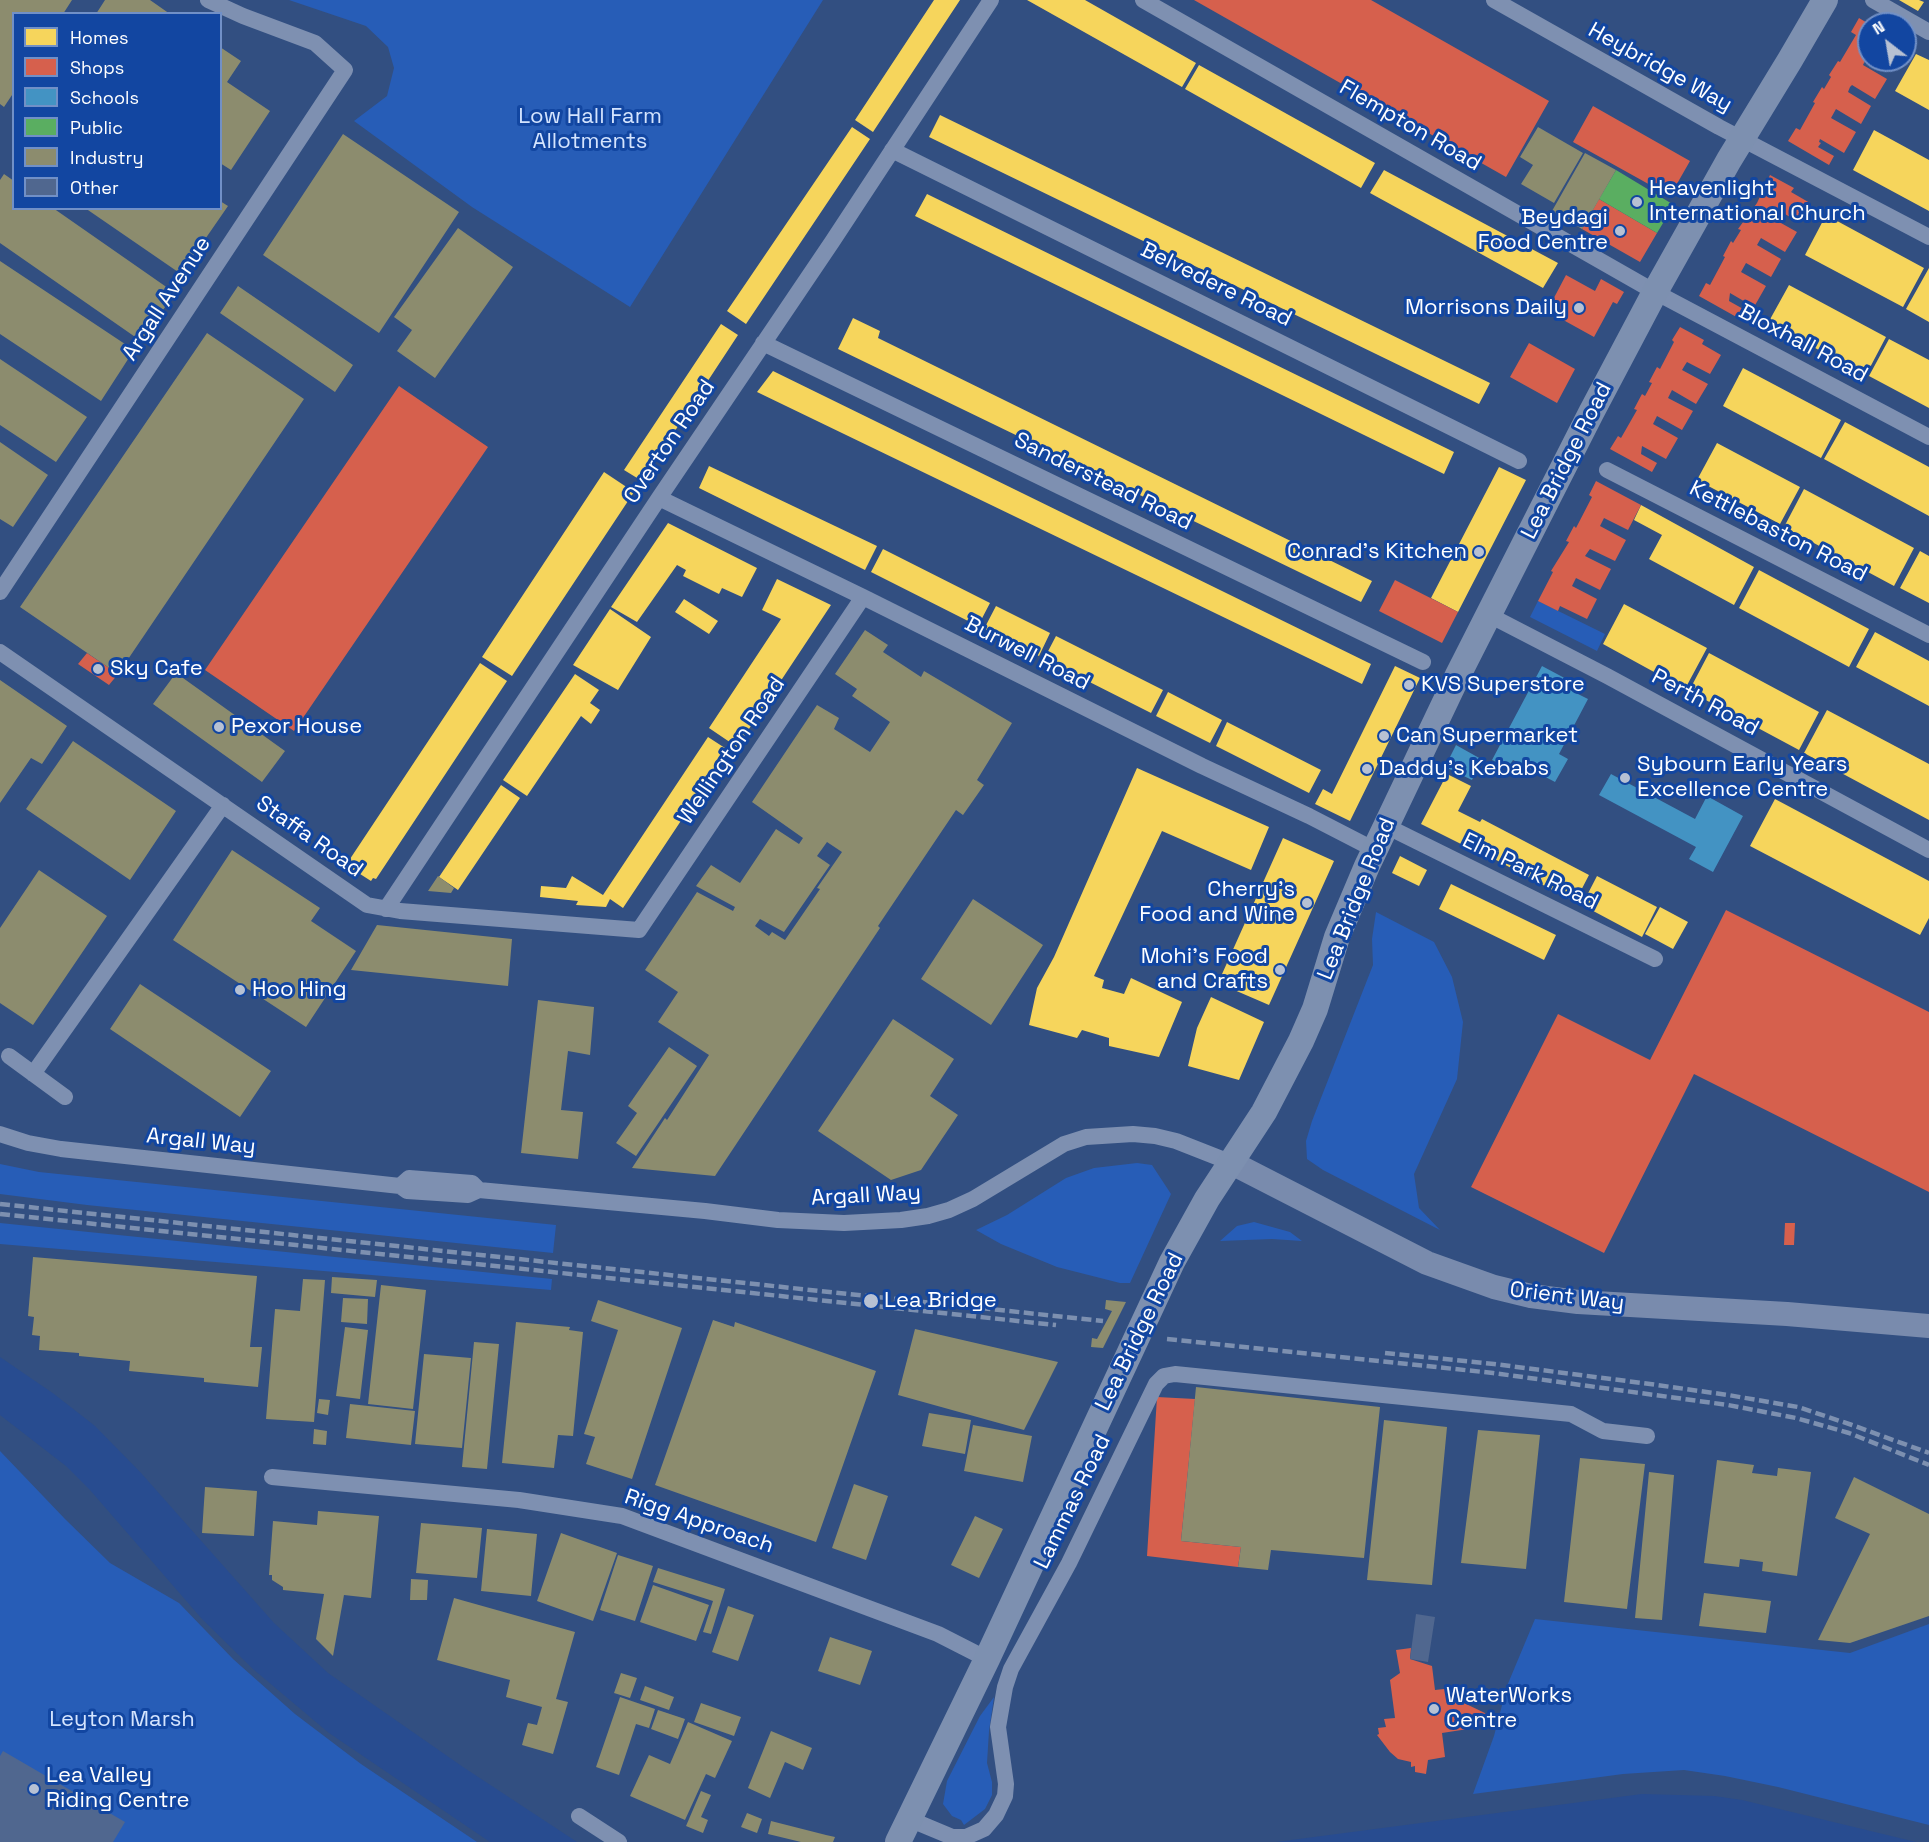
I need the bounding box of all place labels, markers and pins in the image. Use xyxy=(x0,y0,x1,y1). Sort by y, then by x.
place label: Heavenlight International Church xyxy=(1649,176,1866,228)
marker: Heavenlight International Church xyxy=(1630,195,1644,209)
place label: Beydagi Food Centre xyxy=(1478,205,1608,256)
marker: Beydagi Food Centre xyxy=(1613,224,1627,238)
place label: Morrisons Daily xyxy=(1405,295,1567,321)
marker: Morrisons Daily xyxy=(1572,301,1586,315)
place label: Conrad's Kitchen xyxy=(1287,539,1467,565)
marker: Conrad's Kitchen xyxy=(1472,545,1486,559)
place label: Sky Cafe xyxy=(110,656,203,682)
marker: Sky Cafe xyxy=(91,662,105,676)
place label: KVS Superstore xyxy=(1421,672,1585,698)
marker: KVS Superstore xyxy=(1402,678,1416,692)
place label: Pexor House xyxy=(231,714,362,740)
marker: Pexor House xyxy=(212,720,226,734)
place label: Can Supermarket xyxy=(1396,723,1578,749)
marker: Can Supermarket xyxy=(1377,729,1391,743)
place label: Sybourn Early Years Excellence Centre xyxy=(1637,752,1847,804)
place label: Daddy's Kebabs xyxy=(1379,756,1549,782)
marker: Daddy's Kebabs xyxy=(1360,762,1374,776)
marker: Sybourn Early Years Excellence Centre xyxy=(1618,771,1632,785)
place label: Cherry's Food and Wine xyxy=(1139,877,1295,928)
marker: Cherry's Food and Wine xyxy=(1300,896,1314,910)
place label: Mohi's Food and Crafts xyxy=(1141,944,1268,996)
marker: Mohi's Food and Crafts xyxy=(1273,963,1287,977)
place label: Hoo Hing xyxy=(252,977,347,1003)
marker: Hoo Hing xyxy=(233,983,247,997)
place label: Lea Bridge xyxy=(884,1288,997,1314)
marker: Lea Bridge xyxy=(862,1292,880,1310)
place label: WaterWorks Centre xyxy=(1446,1683,1572,1735)
marker: WaterWorks Centre xyxy=(1427,1702,1441,1716)
place label: Lea Valley Riding Centre xyxy=(46,1763,189,1814)
marker: Lea Valley Riding Centre xyxy=(27,1782,41,1796)

